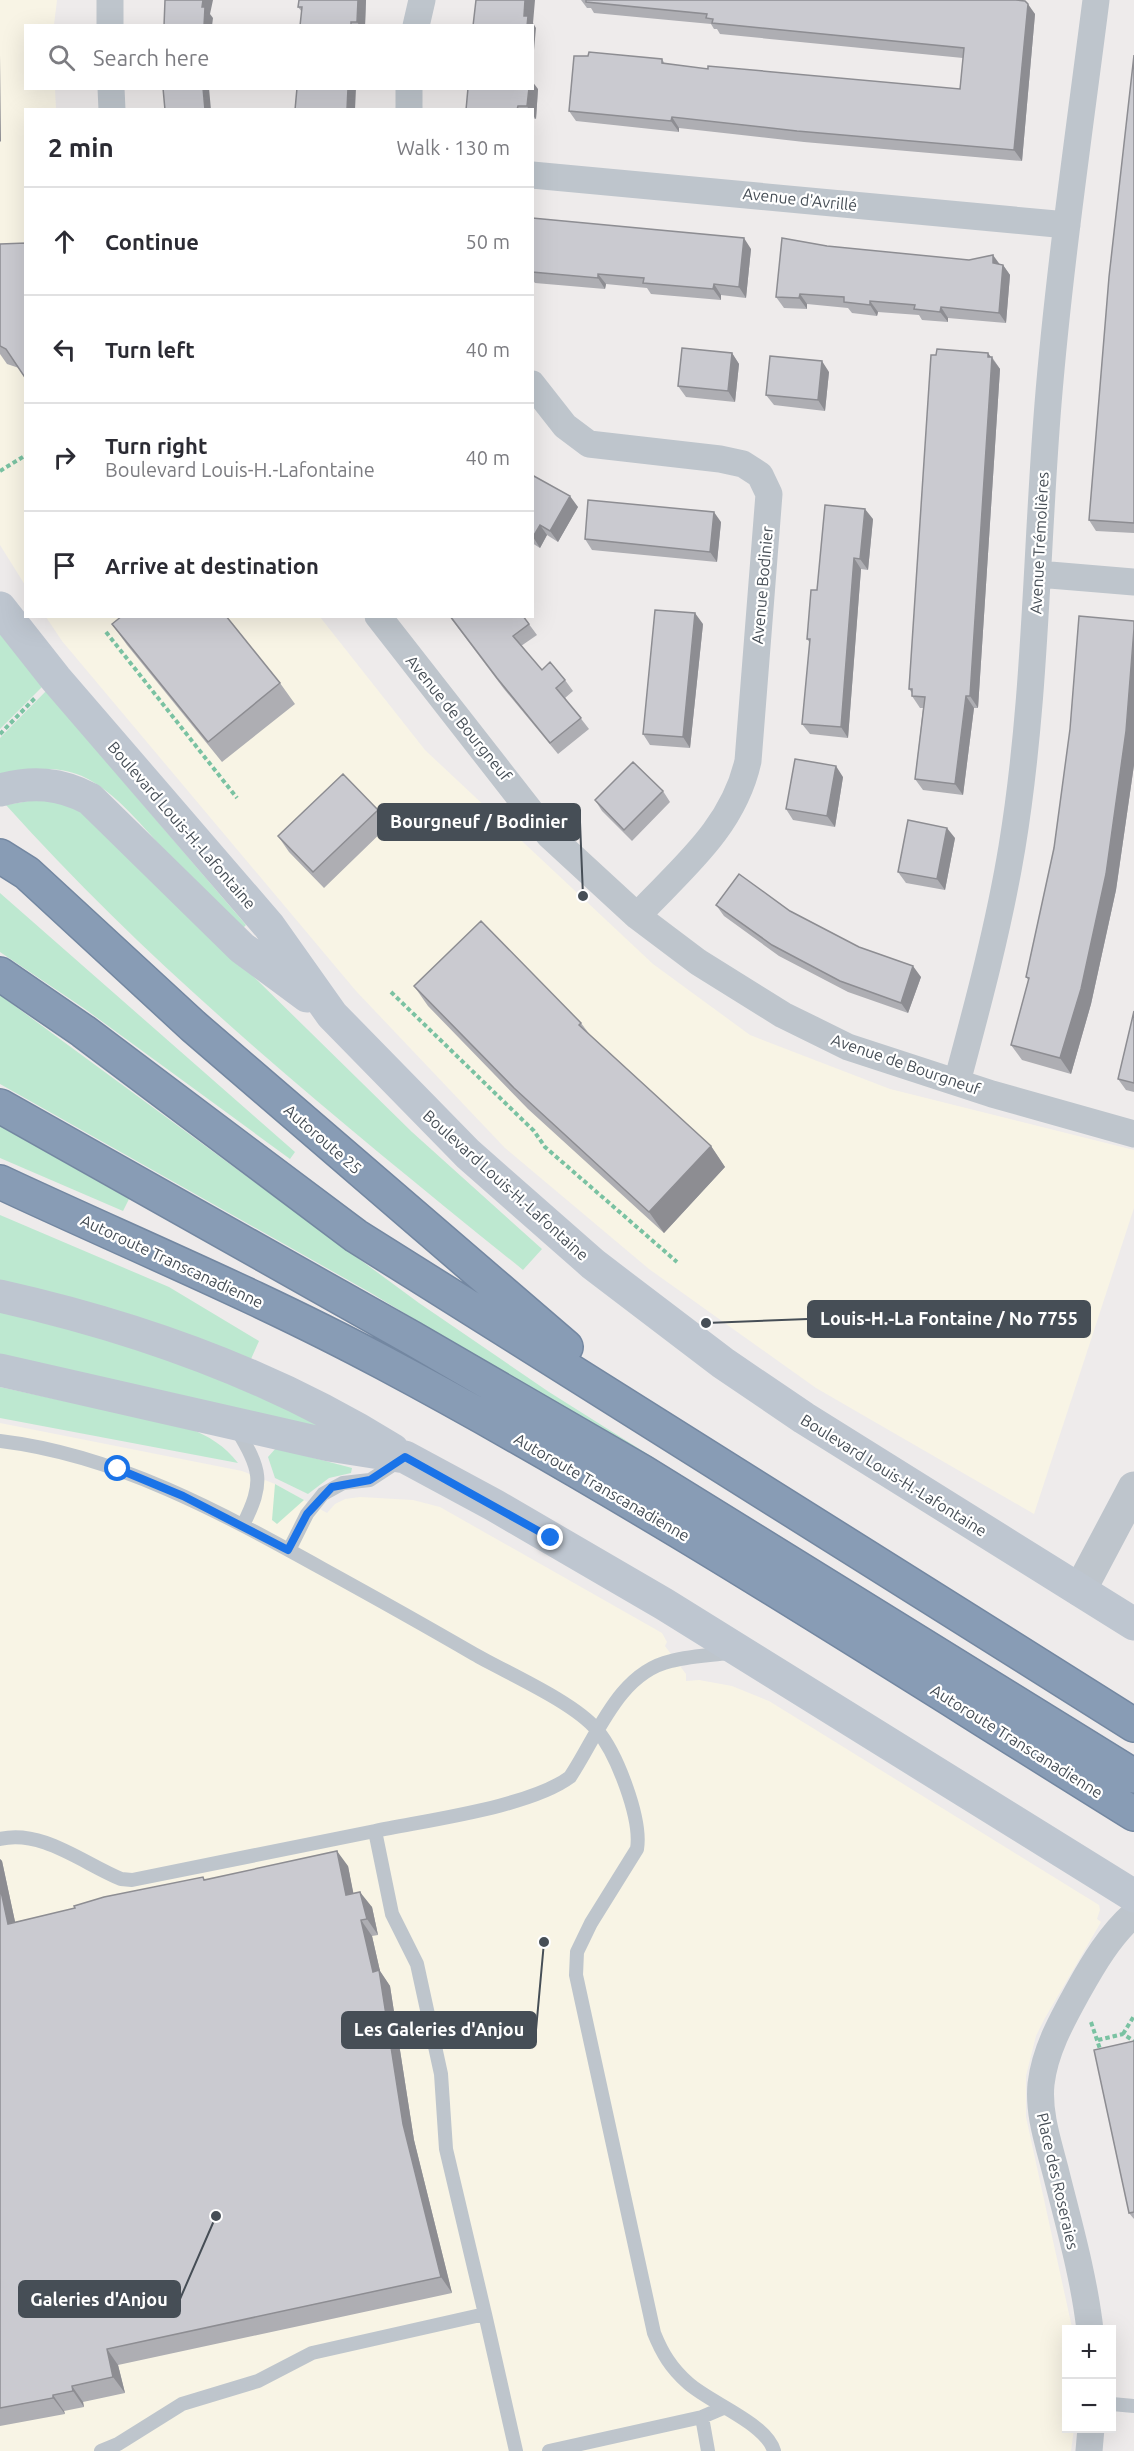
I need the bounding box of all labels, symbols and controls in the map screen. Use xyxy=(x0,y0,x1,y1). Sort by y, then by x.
search box xyxy=(24,24,534,90)
icon: search xyxy=(45,41,78,74)
text: Search here xyxy=(93,45,209,70)
text: 2 min xyxy=(48,133,114,162)
text: Walk · 130 m xyxy=(397,136,510,159)
street label: Avenue d'Avrillé xyxy=(742,184,858,214)
icon: ahead xyxy=(48,225,81,258)
text: Continue xyxy=(105,229,199,254)
text: 50 m xyxy=(466,230,510,253)
icon: left xyxy=(48,333,81,366)
text: Turn left xyxy=(105,337,195,362)
text: 40 m xyxy=(466,338,510,361)
text: Turn right xyxy=(105,433,207,458)
icon: right xyxy=(48,441,81,474)
text: 40 m xyxy=(466,446,510,469)
text: Boulevard Louis-H.-Lafontaine xyxy=(105,458,375,481)
street label: Avenue Trémolières xyxy=(1026,471,1052,615)
street label: Avenue Bodinier xyxy=(748,525,776,645)
icon: arrive xyxy=(48,549,81,582)
text: Arrive at destination xyxy=(105,553,319,578)
street label: Avenue de Bourgneuf xyxy=(403,652,516,785)
street label: Boulevard Louis-H.-Lafontaine xyxy=(104,738,260,912)
callout: Bourgneuf / Bodinier xyxy=(378,804,580,840)
text: Bourgneuf / Bodinier xyxy=(390,811,569,831)
street label: Avenue de Bourgneuf xyxy=(829,1030,984,1098)
street label: Autoroute 25 xyxy=(281,1101,365,1177)
street label: Boulevard Louis-H.-Lafontaine xyxy=(420,1106,592,1264)
street label: Autoroute Transcanadienne xyxy=(78,1211,266,1311)
callout: Louis-H.-La Fontaine / No 7755 xyxy=(808,1301,1090,1337)
text: Louis-H.-La Fontaine / No 7755 xyxy=(820,1308,1078,1328)
street label: Boulevard Louis-H.-Lafontaine xyxy=(798,1410,990,1540)
street label: Autoroute Transcanadienne xyxy=(511,1429,693,1545)
route start xyxy=(104,1455,130,1481)
route end xyxy=(537,1524,563,1550)
street label: Autoroute Transcanadienne xyxy=(928,1681,1106,1801)
callout: Les Galeries d'Anjou xyxy=(342,2012,536,2048)
text: Les Galeries d'Anjou xyxy=(354,2019,524,2039)
street label: Place des Roseraies xyxy=(1034,2111,1082,2251)
callout: Galeries d'Anjou xyxy=(19,2281,180,2317)
text: Galeries d'Anjou xyxy=(30,2289,168,2309)
map controls xyxy=(1062,2325,1116,2433)
button: + xyxy=(1062,2325,1116,2379)
button: − xyxy=(1062,2379,1116,2433)

